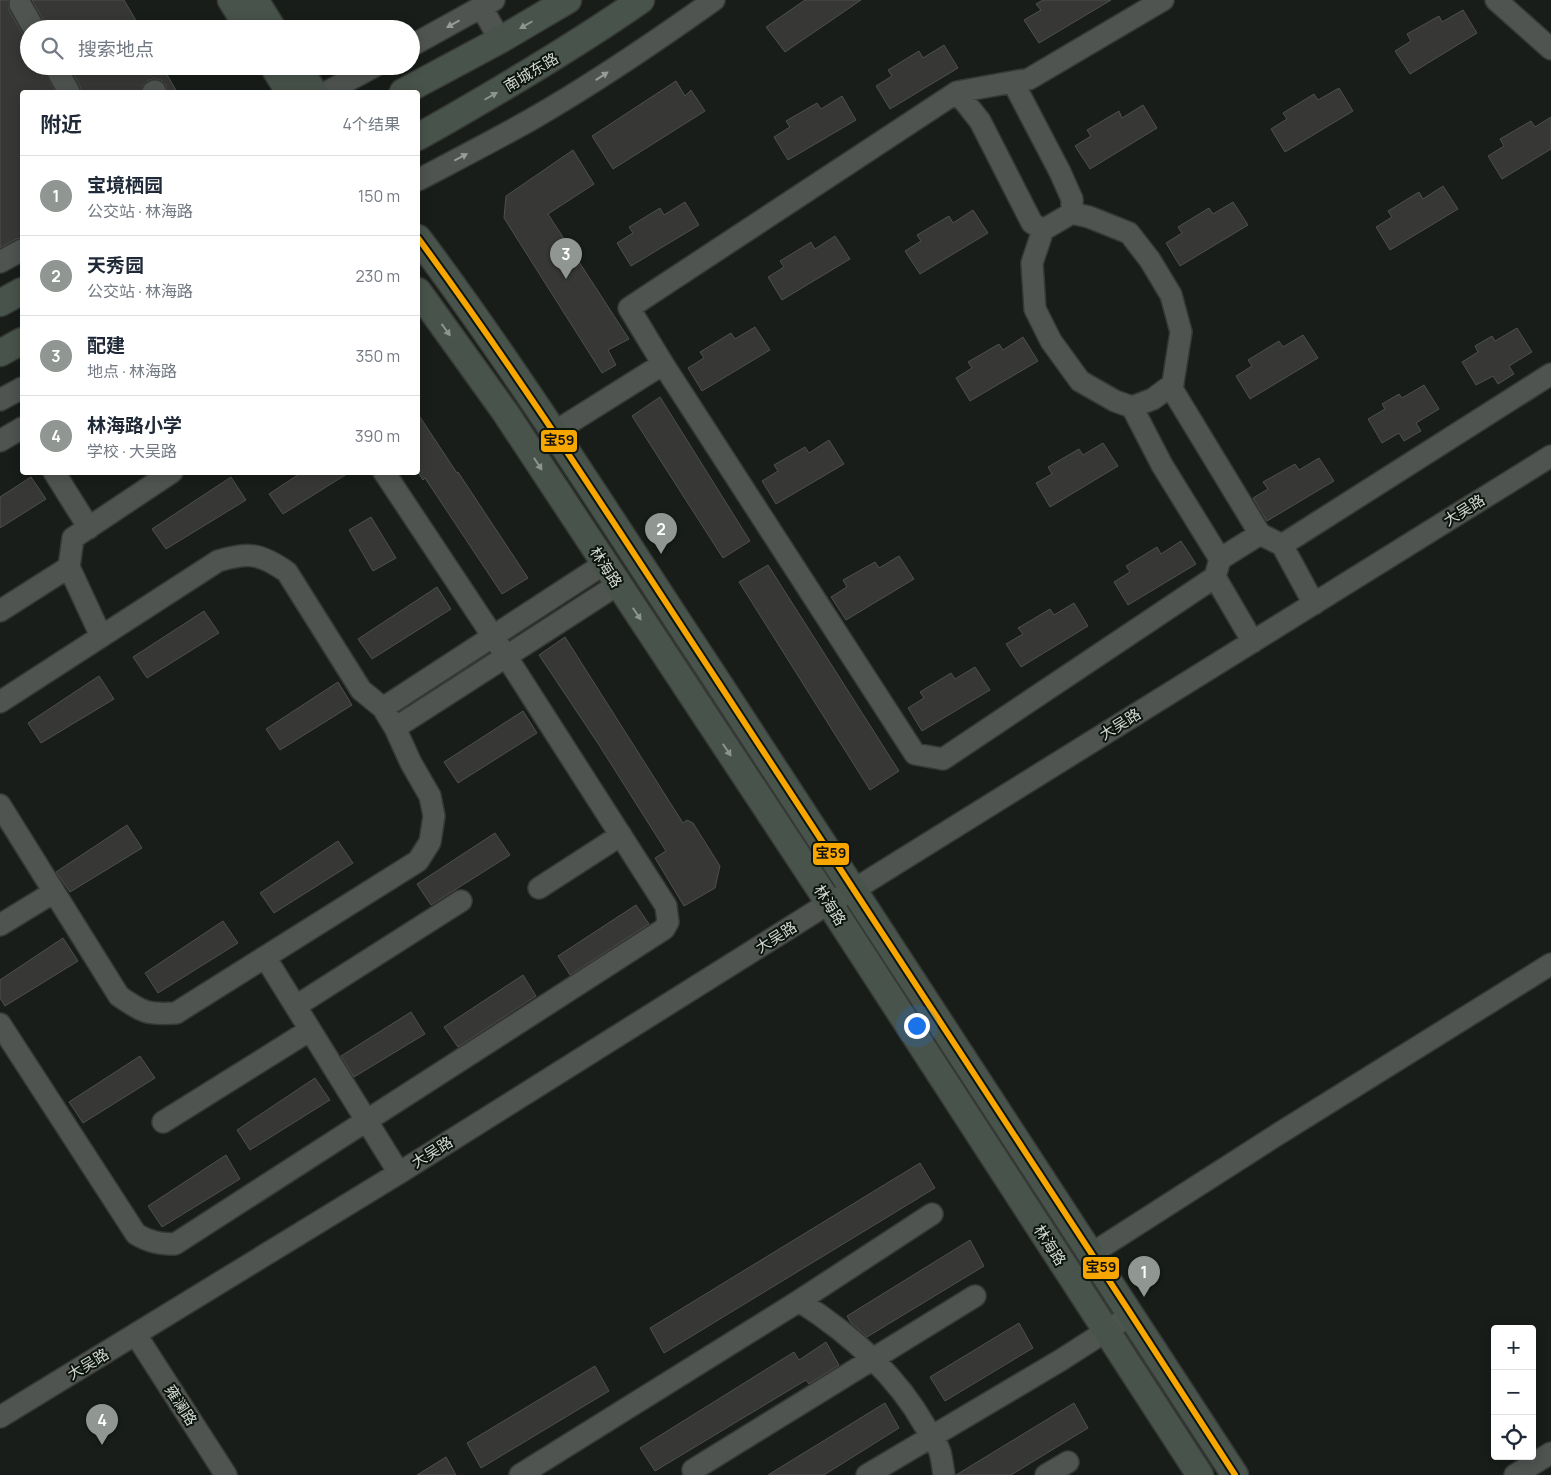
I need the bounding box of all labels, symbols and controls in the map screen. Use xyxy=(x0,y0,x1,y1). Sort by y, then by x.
one-way arrow xyxy=(446,19,459,28)
search box xyxy=(20,20,420,75)
one-way arrow xyxy=(520,21,533,30)
icon: search xyxy=(38,34,66,62)
text: 搜索地点 xyxy=(78,36,154,62)
street label: 南城东路 xyxy=(500,48,562,96)
one-way arrow xyxy=(595,72,608,81)
one-way arrow xyxy=(484,91,497,100)
text: 附近 xyxy=(40,110,82,138)
text: 4个结果 xyxy=(343,113,400,135)
one-way arrow xyxy=(453,153,468,161)
text: 宝境栖园 xyxy=(87,172,163,198)
text: 1 xyxy=(52,185,60,207)
text: 150 m xyxy=(358,185,400,207)
text: 公交站 · 林海路 xyxy=(87,200,193,222)
pin: 3 xyxy=(550,238,582,279)
text: 天秀园 xyxy=(87,252,144,278)
text: 2 xyxy=(51,265,61,287)
text: 230 m xyxy=(356,265,400,287)
text: 公交站 · 林海路 xyxy=(87,280,193,302)
one-way arrow xyxy=(441,323,451,337)
text: 配建 xyxy=(87,332,125,358)
text: 3 xyxy=(51,345,61,367)
text: 350 m xyxy=(355,345,400,367)
text: 地点 · 林海路 xyxy=(87,360,177,382)
text: 林海路小学 xyxy=(87,412,182,438)
text: 4 xyxy=(51,425,61,447)
text: 390 m xyxy=(355,425,400,447)
line badge: 宝59 xyxy=(540,429,578,453)
text: 宝59 xyxy=(544,430,574,449)
text: 学校 · 大吴路 xyxy=(87,440,177,462)
one-way arrow xyxy=(534,457,543,471)
street label: 大吴路 xyxy=(1439,489,1489,531)
pin: 2 xyxy=(645,513,677,554)
street label: 林海路 xyxy=(585,542,627,592)
one-way arrow xyxy=(632,608,642,621)
street label: 大吴路 xyxy=(1095,703,1145,745)
one-way arrow xyxy=(722,743,732,756)
line badge: 宝59 xyxy=(812,842,850,866)
text: 宝59 xyxy=(816,843,846,862)
street label: 林海路 xyxy=(809,880,851,930)
street label: 大吴路 xyxy=(751,916,801,958)
your location xyxy=(904,1013,930,1039)
street label: 大吴路 xyxy=(407,1131,457,1173)
street label: 林海路 xyxy=(1029,1220,1071,1270)
line badge: 宝59 xyxy=(1082,1256,1120,1280)
pin: 1 xyxy=(1128,1256,1160,1297)
text: 宝59 xyxy=(1086,1257,1116,1276)
map controls xyxy=(1491,1325,1536,1460)
button: + xyxy=(1491,1325,1536,1370)
street label: 大吴路 xyxy=(63,1343,113,1385)
button: − xyxy=(1491,1370,1536,1415)
street label: 雍澜路 xyxy=(160,1380,202,1430)
pin: 4 xyxy=(86,1404,118,1445)
button: locate xyxy=(1491,1415,1536,1460)

